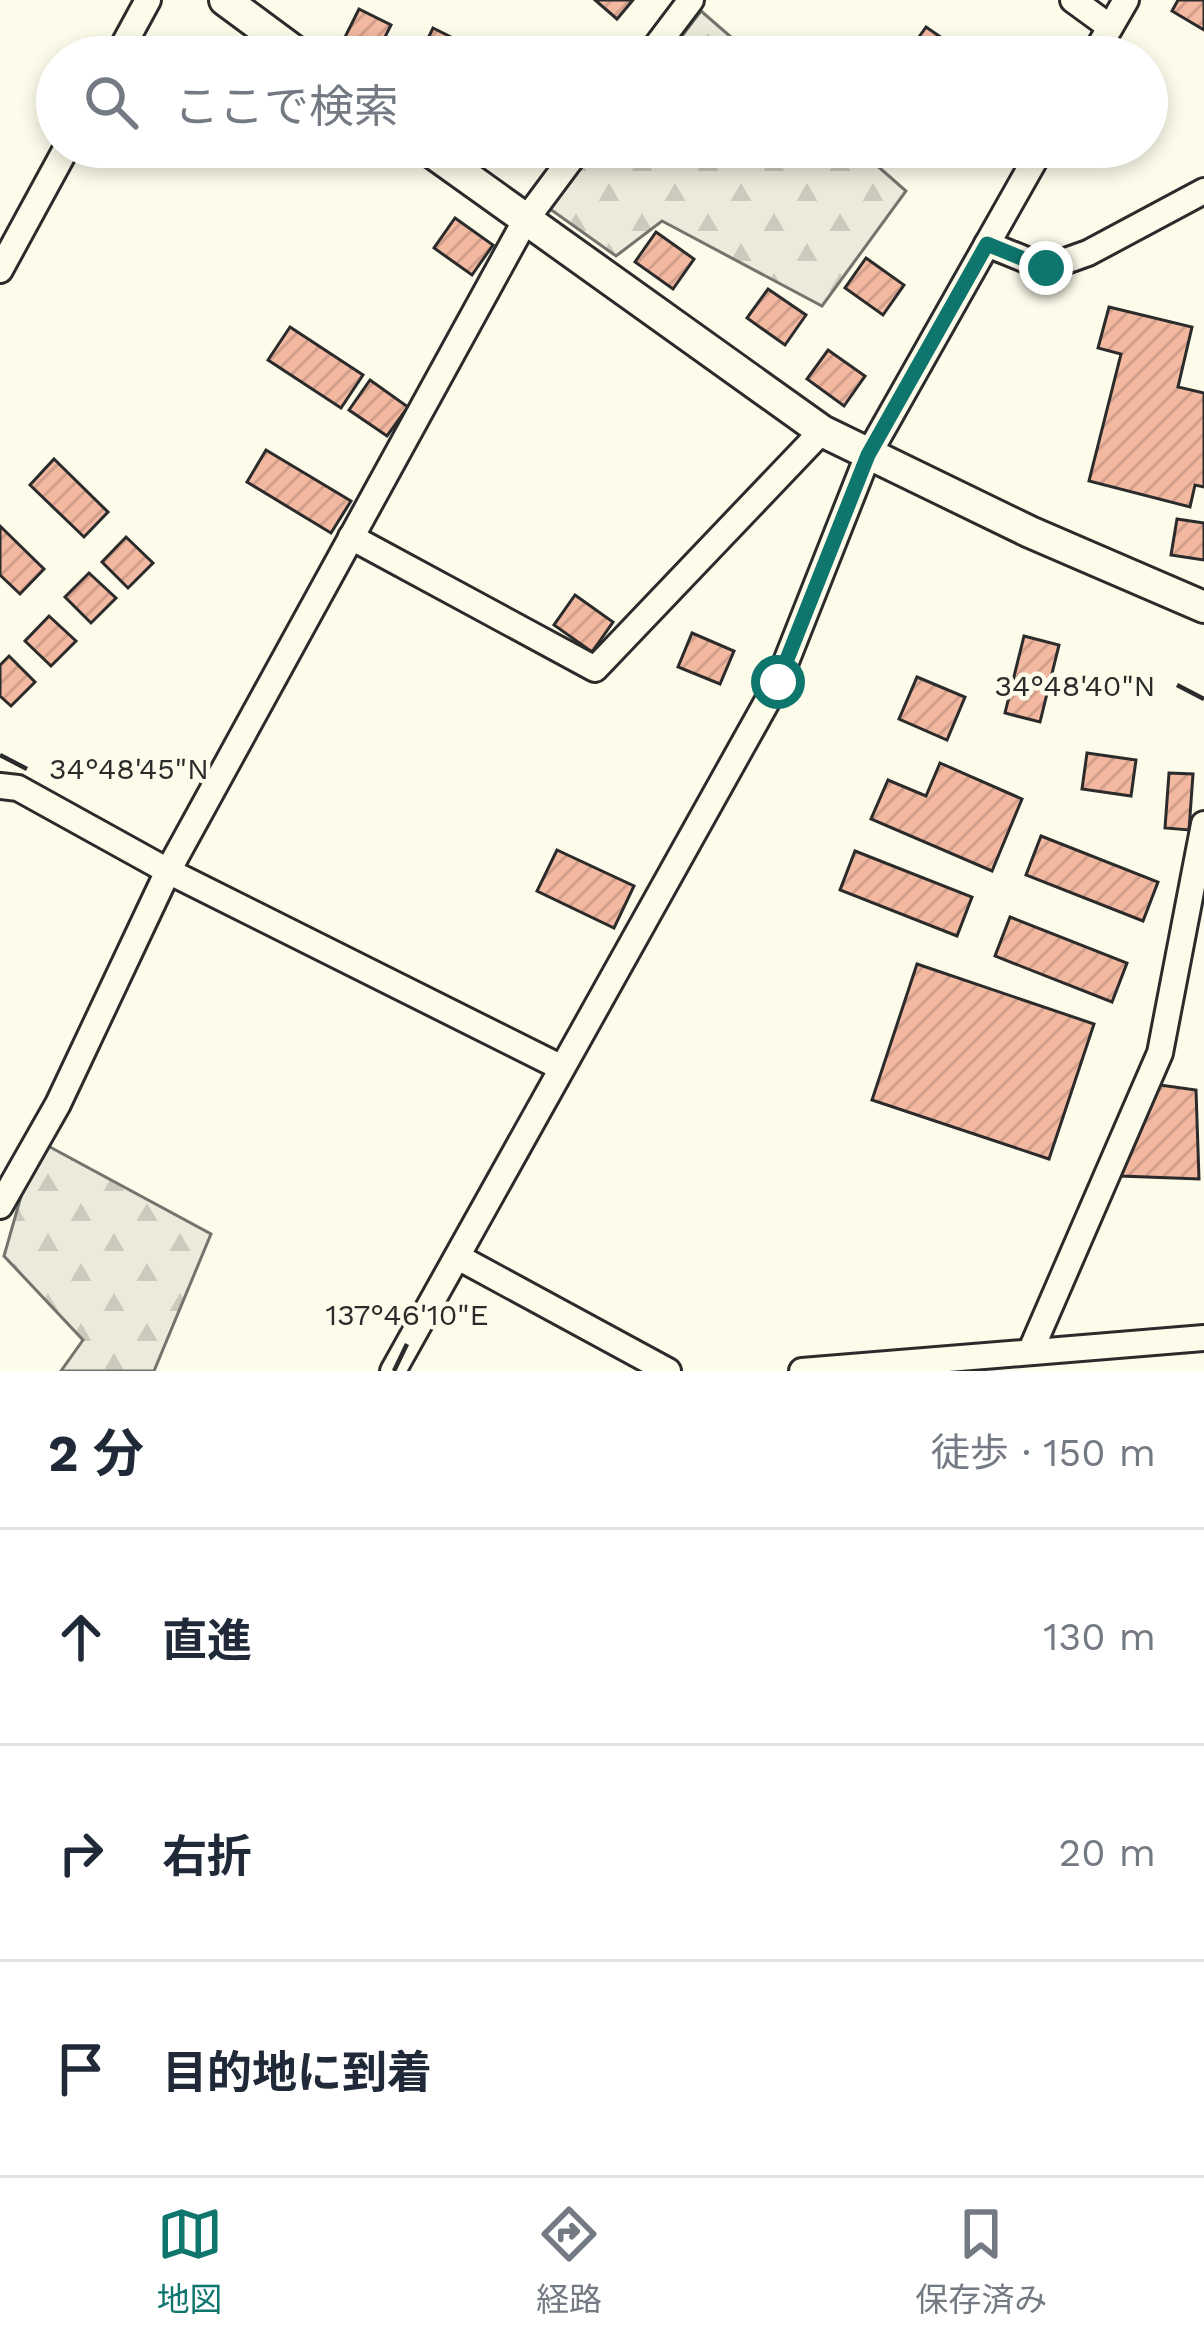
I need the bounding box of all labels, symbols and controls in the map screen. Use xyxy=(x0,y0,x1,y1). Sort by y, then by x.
search box xyxy=(36,36,1168,168)
icon: search xyxy=(78,69,144,135)
text: ここで検索 xyxy=(174,80,399,133)
route end xyxy=(1019,241,1073,295)
route start xyxy=(751,655,805,709)
text: 34°48'40"N xyxy=(994,668,1156,703)
text: 34°48'45"N xyxy=(49,751,209,786)
text: 137°46'10"E xyxy=(325,1297,489,1332)
text: 2 分 xyxy=(48,1424,144,1483)
text: 徒歩 · 150 m xyxy=(931,1430,1156,1475)
icon: ahead xyxy=(48,1604,114,1670)
text: 直進 xyxy=(162,1614,252,1667)
text: 130 m xyxy=(1043,1614,1156,1659)
icon: right xyxy=(48,1820,114,1886)
text: 右折 xyxy=(162,1830,252,1883)
text: 20 m xyxy=(1059,1830,1156,1875)
icon: arrive xyxy=(48,2036,114,2102)
text: 目的地に到着 xyxy=(162,2046,432,2099)
tab: 地図 xyxy=(157,2201,223,2321)
tab: 経路 xyxy=(536,2201,602,2321)
tab: 保存済み xyxy=(915,2201,1047,2321)

